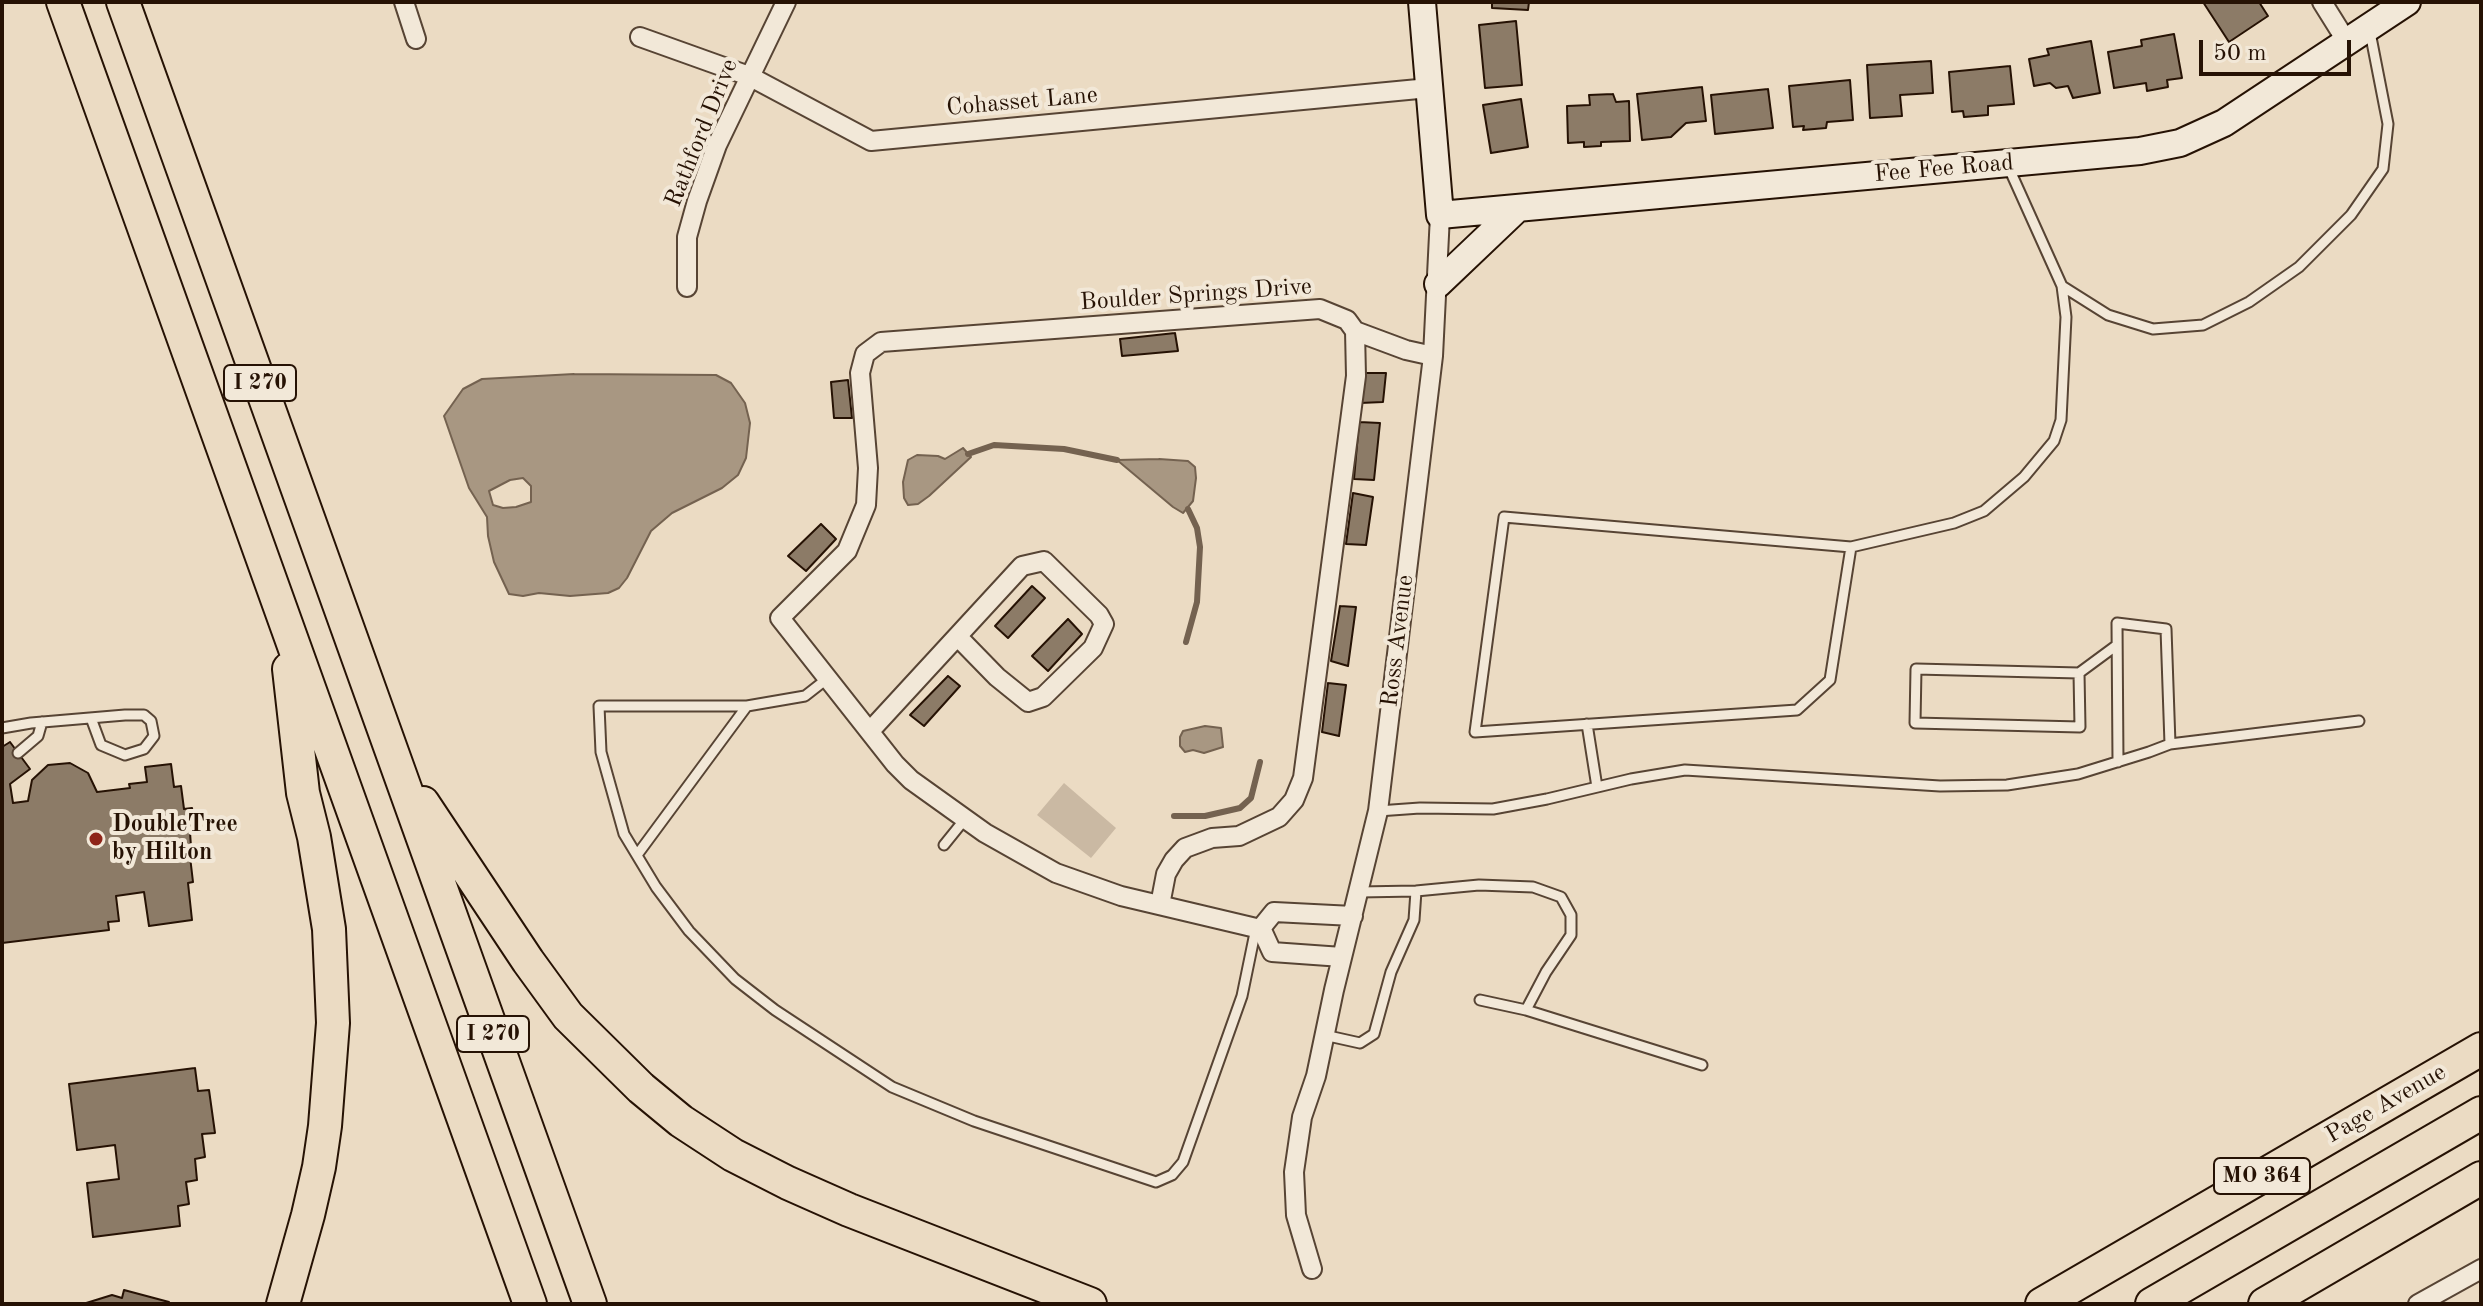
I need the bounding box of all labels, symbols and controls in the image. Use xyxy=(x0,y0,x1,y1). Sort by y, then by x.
scale bar xyxy=(2203,24,2355,74)
text: 50 m xyxy=(2213,42,2267,66)
street label: Rathford Drive xyxy=(659,55,745,211)
street label: Cohasset Lane xyxy=(945,81,1099,123)
street label: Fee Fee Road xyxy=(1873,149,2015,189)
street label: Boulder Springs Drive xyxy=(1079,273,1313,317)
road number: I 270 xyxy=(224,365,296,401)
street label: Ross Avenue xyxy=(1376,573,1420,709)
place label: DoubleTree by Hilton xyxy=(112,811,238,867)
marker: DoubleTree by Hilton xyxy=(87,830,105,848)
road number: I 270 xyxy=(457,1016,529,1052)
street label: Page Avenue xyxy=(2321,1058,2451,1150)
road number: MO 364 xyxy=(2214,1158,2310,1194)

